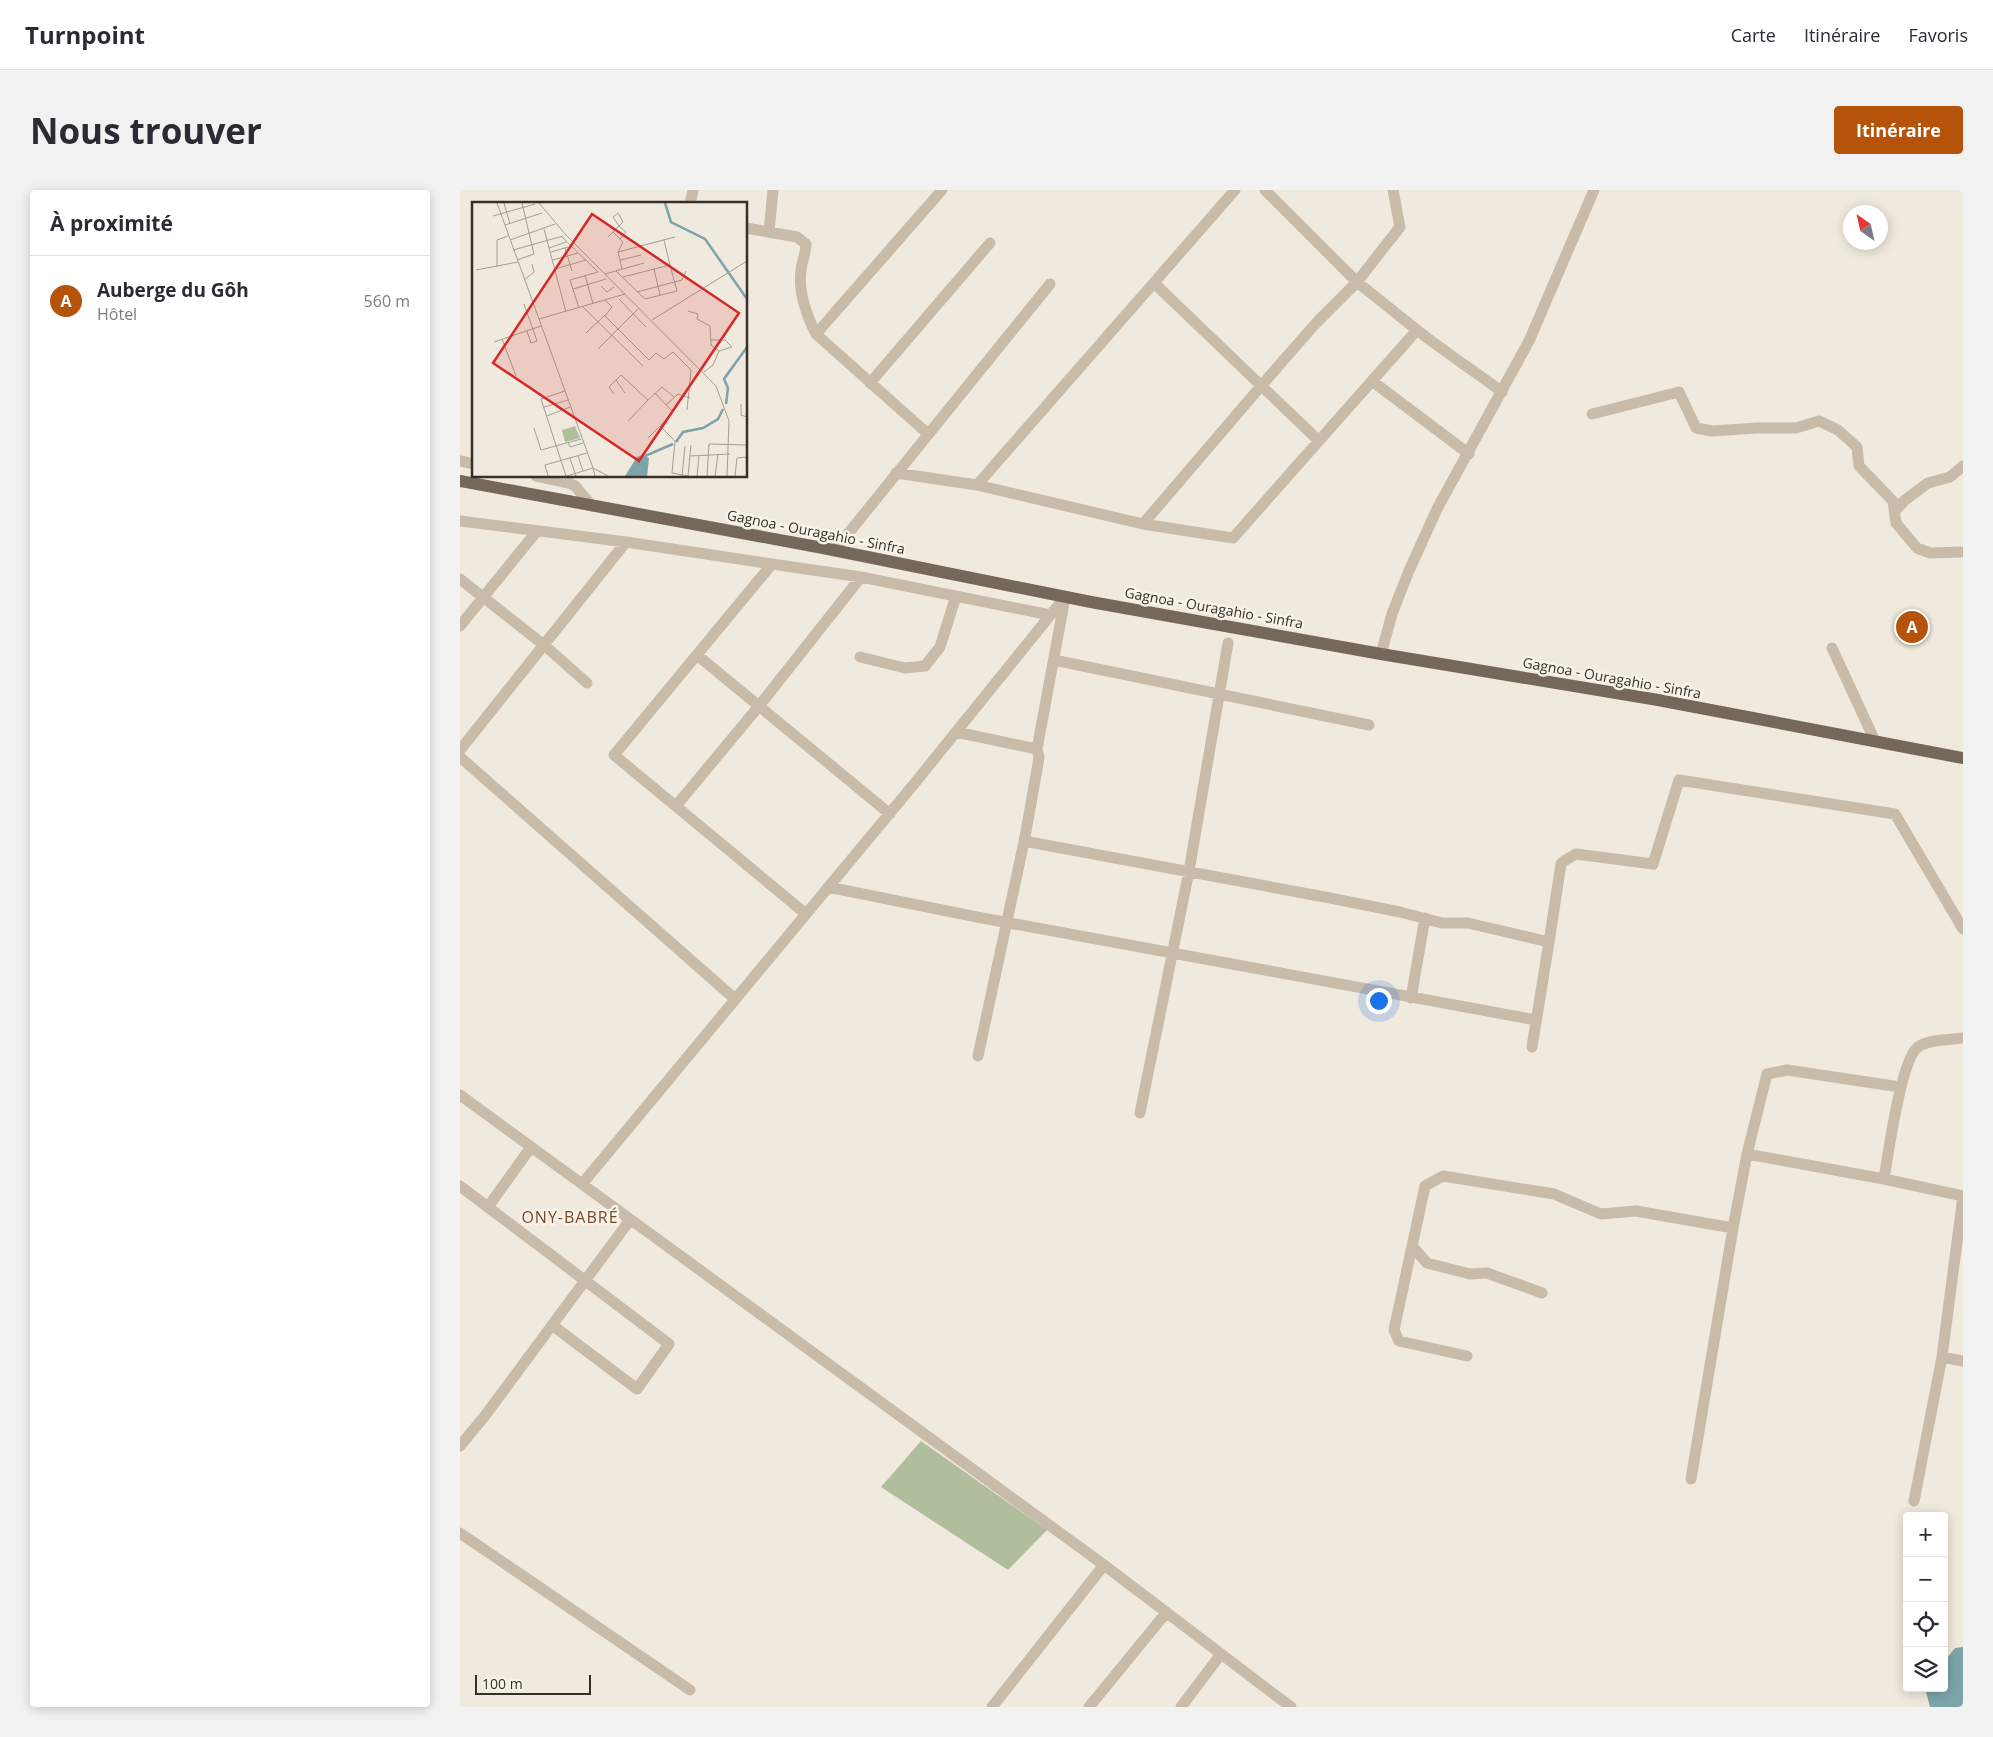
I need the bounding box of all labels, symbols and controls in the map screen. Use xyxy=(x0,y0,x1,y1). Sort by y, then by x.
text: Turnpoint xyxy=(25,18,145,51)
text: Carte xyxy=(1731,23,1776,47)
text: Itinéraire xyxy=(1804,23,1880,47)
text: Favoris xyxy=(1908,23,1968,47)
button: Itinéraire xyxy=(1834,106,1963,154)
text: Nous trouver xyxy=(30,107,262,154)
inset map xyxy=(472,202,748,478)
north arrow xyxy=(1843,205,1888,250)
text: À proximité xyxy=(50,209,173,237)
text: Auberge du Gôh xyxy=(97,277,249,303)
text: A xyxy=(60,290,72,312)
text: 560 m xyxy=(364,290,410,312)
text: Hôtel xyxy=(97,303,137,325)
street label: Gagnoa - Ouragahio - Sinfra xyxy=(726,505,907,558)
street label: Gagnoa - Ouragahio - Sinfra xyxy=(1123,582,1305,633)
pin: A xyxy=(1896,608,1928,646)
street label: Gagnoa - Ouragahio - Sinfra xyxy=(1521,652,1703,703)
your location xyxy=(1366,988,1392,1014)
district label: ONY-BABRÉ xyxy=(521,1206,619,1228)
map controls xyxy=(1903,1512,1948,1692)
button: + xyxy=(1903,1512,1948,1557)
button: − xyxy=(1903,1557,1948,1602)
button: locate xyxy=(1903,1602,1948,1647)
button: layers xyxy=(1903,1647,1948,1692)
scale bar xyxy=(475,1672,591,1695)
text: 100 m xyxy=(482,1674,523,1693)

